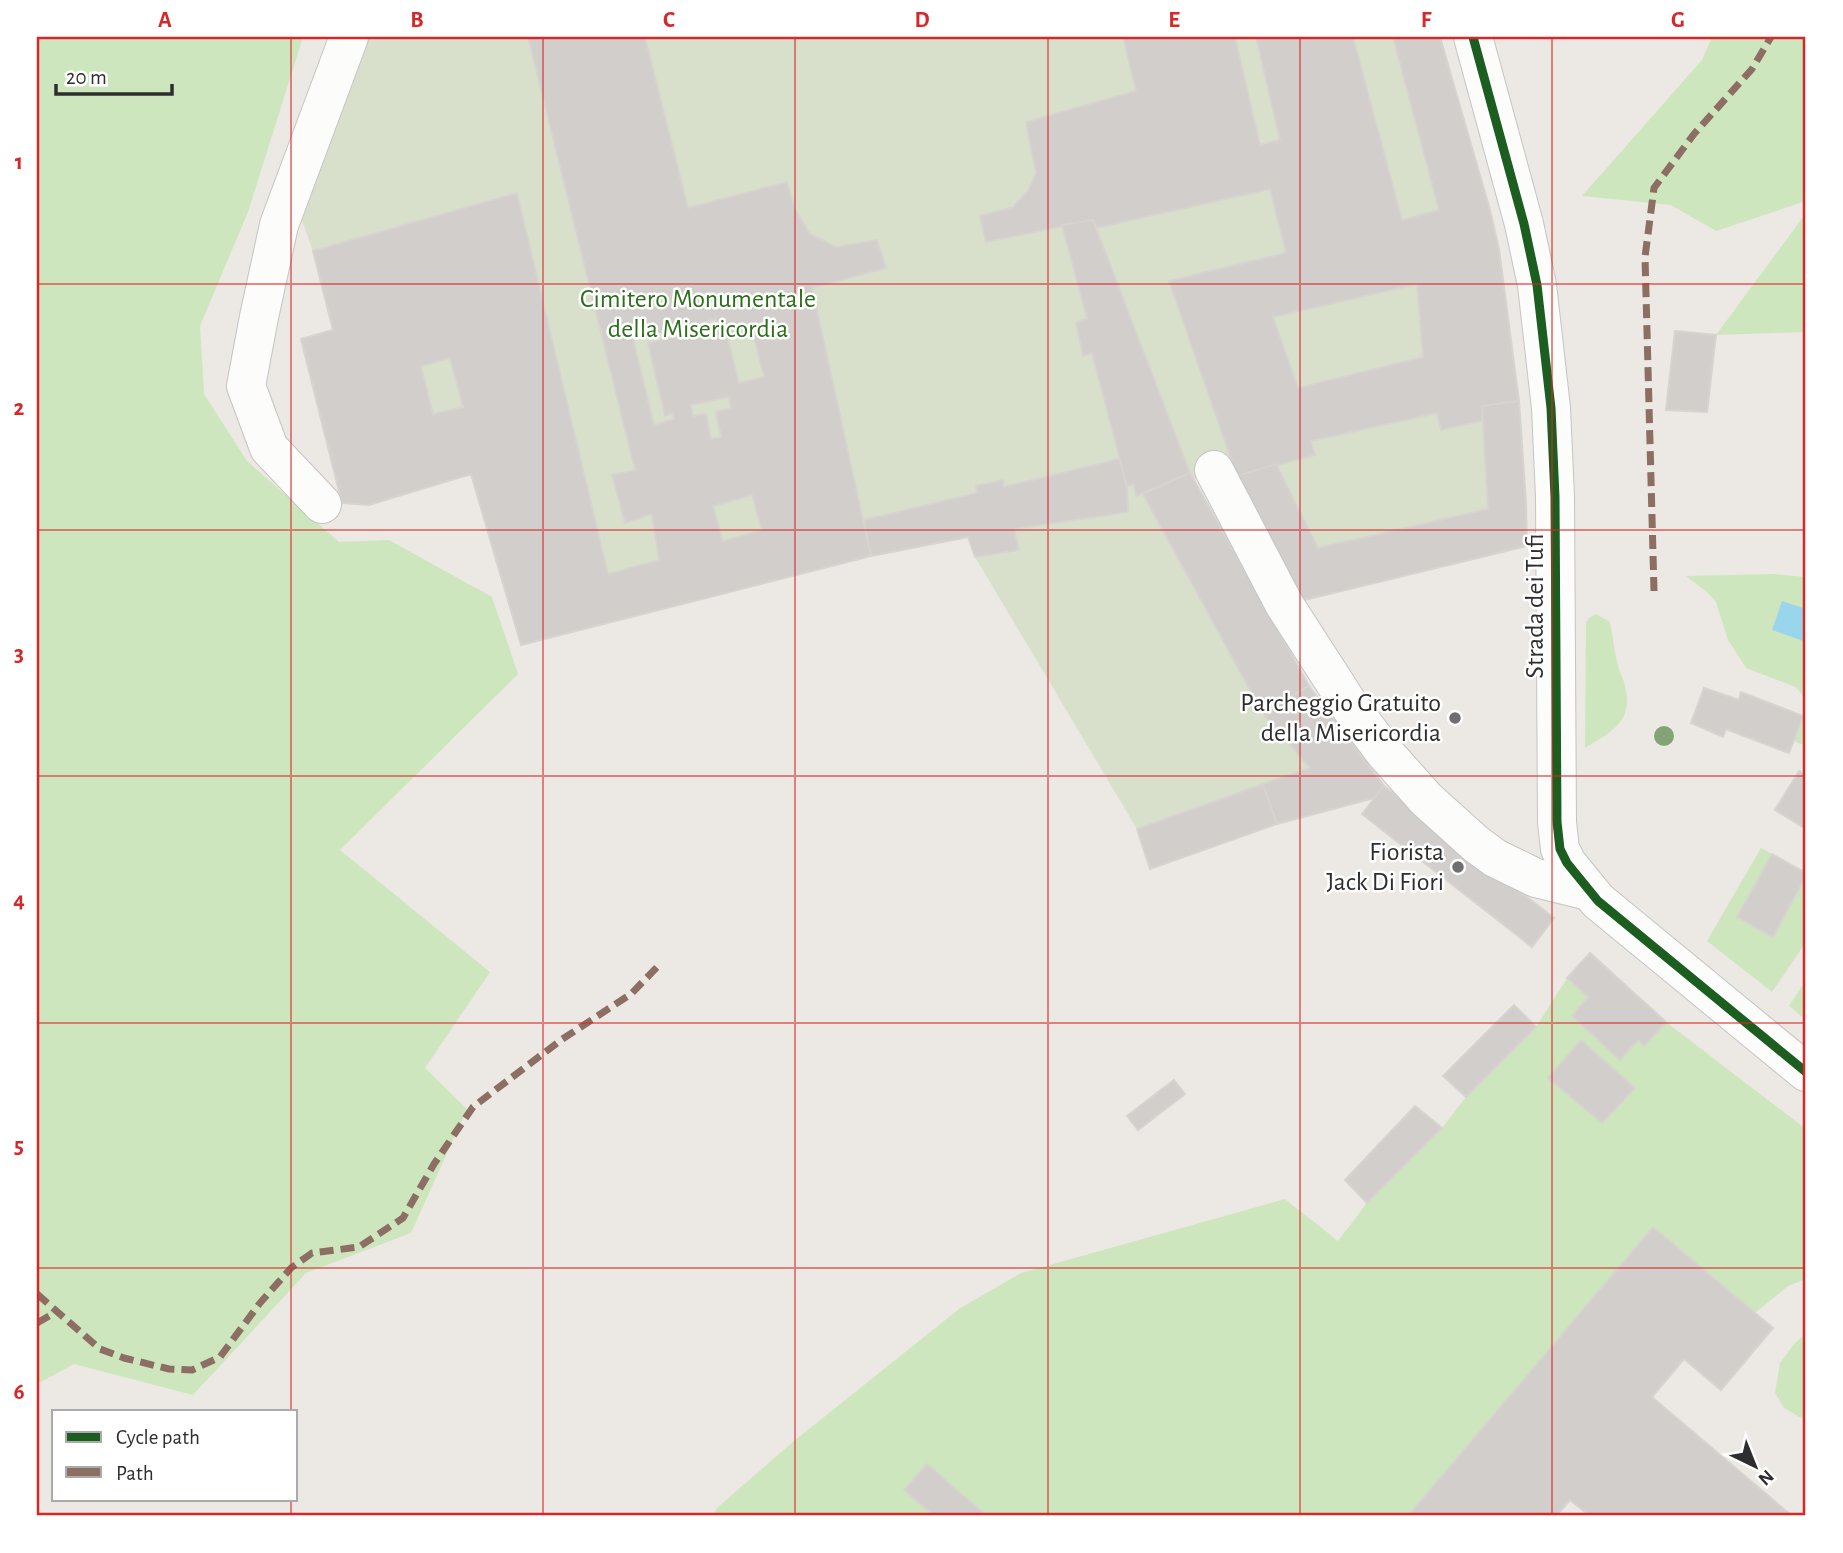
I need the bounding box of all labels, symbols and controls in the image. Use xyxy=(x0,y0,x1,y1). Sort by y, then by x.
text: A xyxy=(158,9,172,32)
text: B xyxy=(410,9,424,32)
text: C xyxy=(663,9,675,32)
text: D xyxy=(914,9,930,32)
text: E xyxy=(1168,9,1180,32)
text: F xyxy=(1421,9,1432,32)
text: G xyxy=(1671,9,1685,32)
scale bar xyxy=(56,52,172,96)
text: 20 m xyxy=(66,67,107,88)
text: 1 xyxy=(15,151,23,174)
park label: Cimitero Monumentale della Misericordia xyxy=(580,286,816,342)
text: 2 xyxy=(14,397,25,420)
street label: Strada dei Tufi xyxy=(1522,534,1548,678)
text: 3 xyxy=(14,643,24,666)
place label: Parcheggio Gratuito della Misericordia xyxy=(1240,690,1441,746)
marker: Parcheggio Gratuito della Misericordia xyxy=(1447,710,1463,726)
place label: Fiorista Jack Di Fiori xyxy=(1326,839,1444,895)
marker: Fiorista Jack Di Fiori xyxy=(1450,859,1466,875)
text: 4 xyxy=(13,889,25,912)
text: 5 xyxy=(14,1135,24,1158)
text: 6 xyxy=(13,1381,25,1404)
legend xyxy=(52,1410,298,1500)
text: Cycle path xyxy=(116,1427,200,1448)
north arrow xyxy=(1720,1430,1790,1500)
text: Path xyxy=(116,1463,154,1484)
text: N xyxy=(1754,1466,1777,1489)

